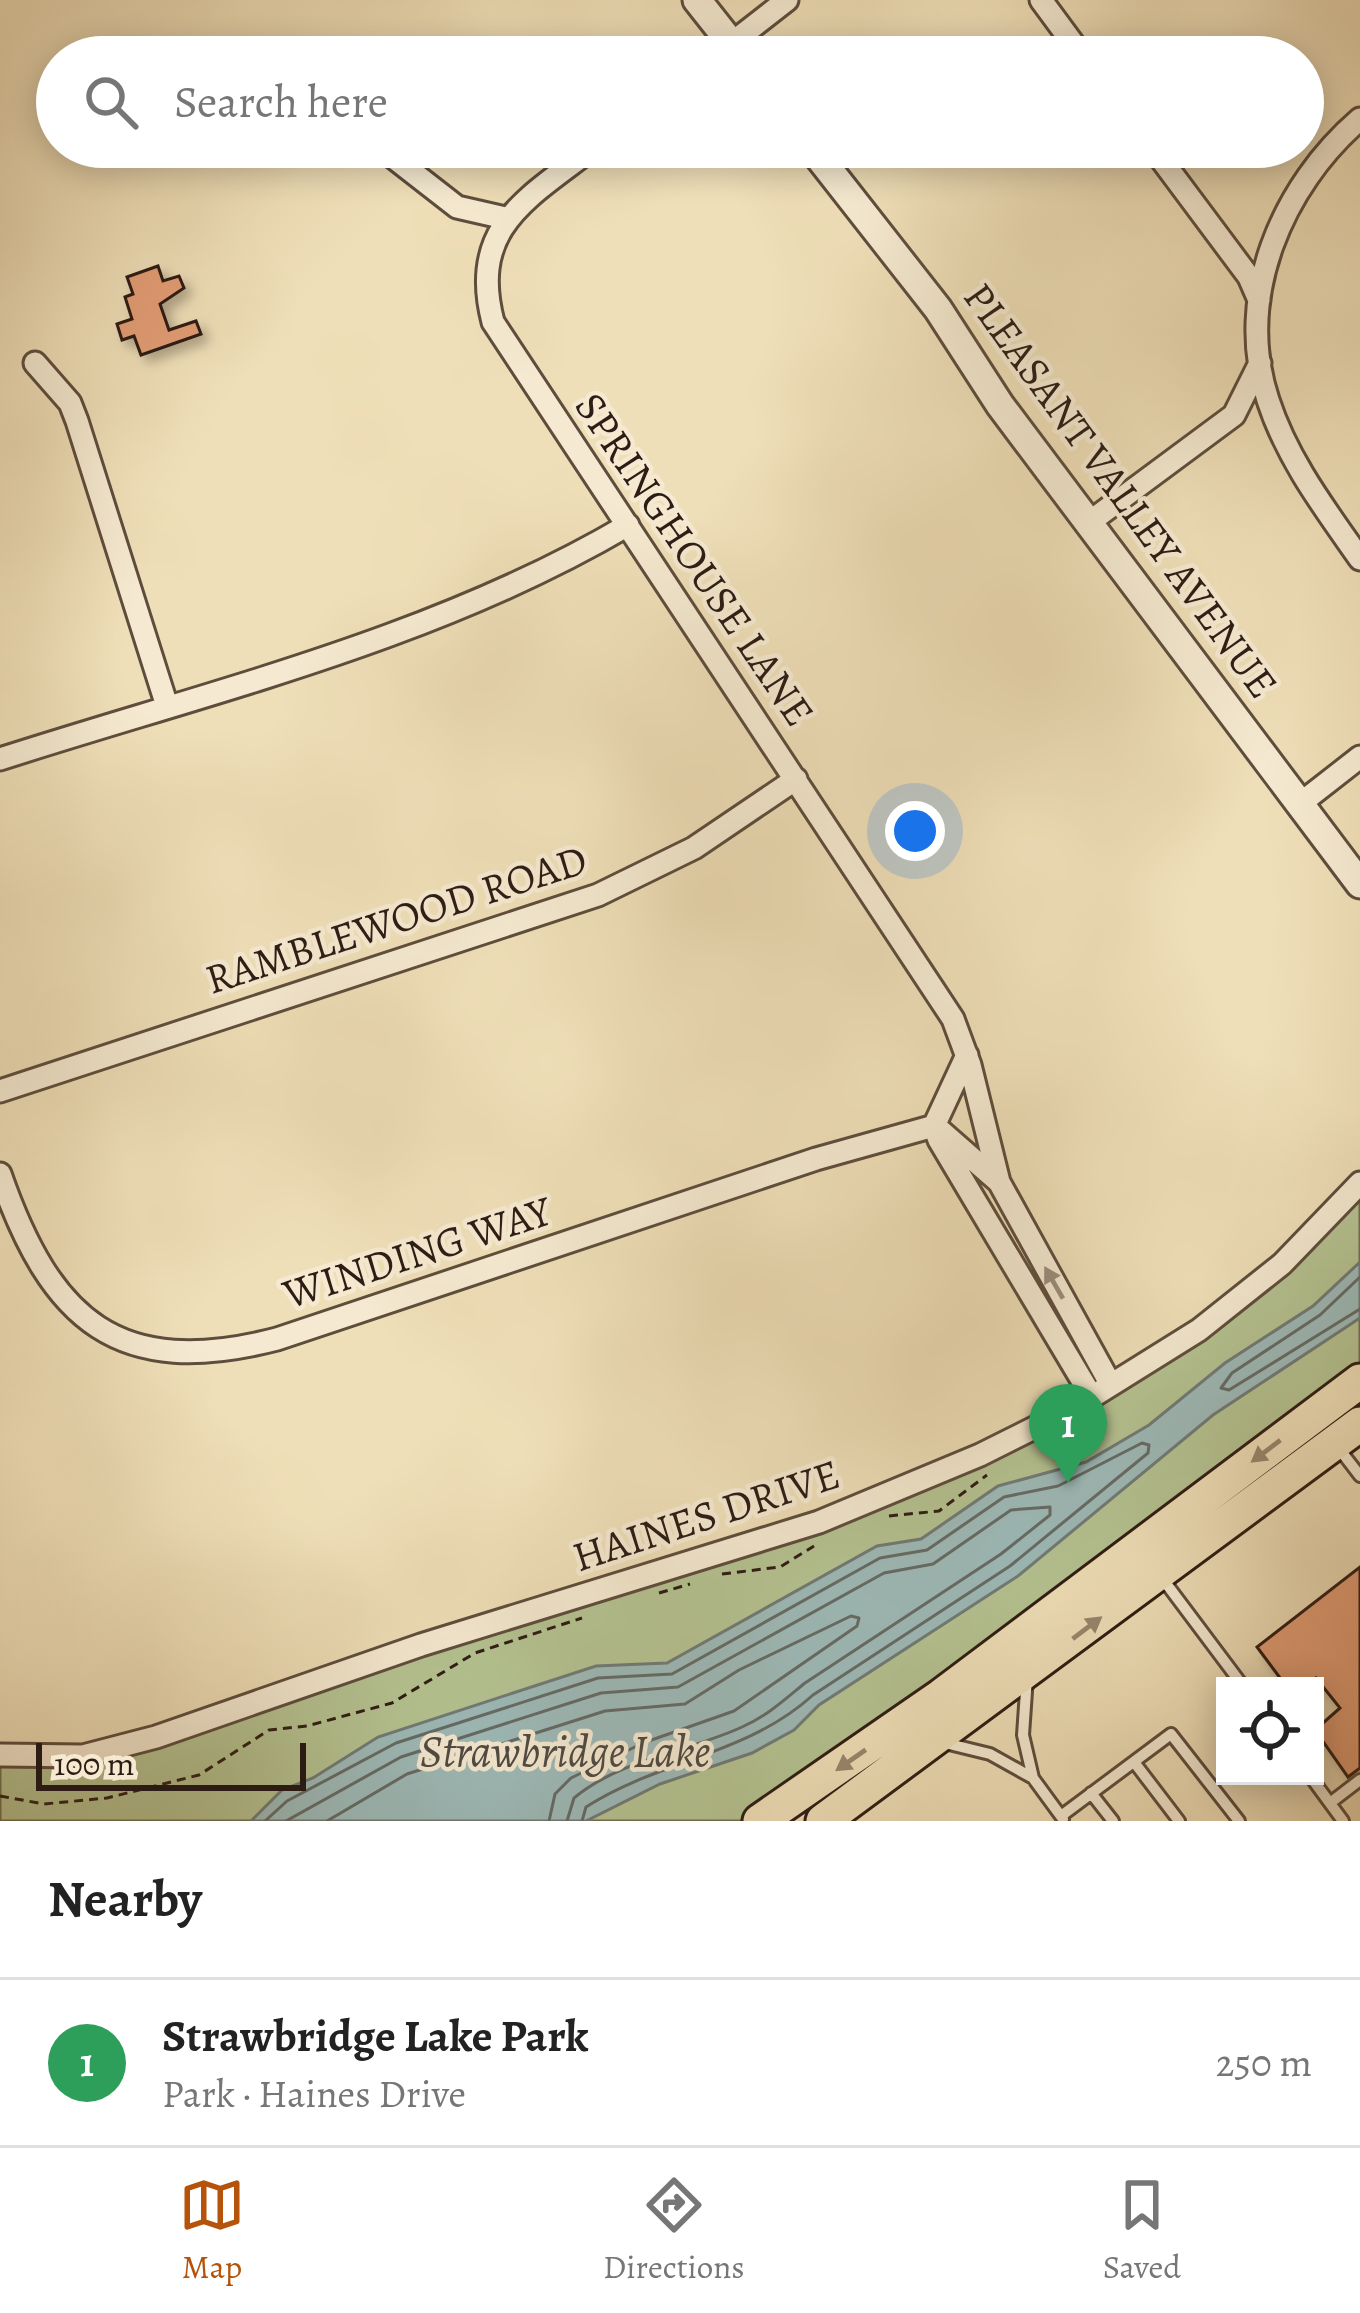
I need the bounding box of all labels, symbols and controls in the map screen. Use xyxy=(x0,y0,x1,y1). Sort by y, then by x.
search box xyxy=(36,36,1324,168)
icon: search xyxy=(78,69,144,135)
text: Search here xyxy=(174,71,388,133)
street label: PLEASANT VALLEY AVENUE xyxy=(951,271,1291,709)
street label: SPRINGHOUSE LANE xyxy=(562,381,828,737)
your location xyxy=(885,801,945,861)
street label: RAMBLEWOOD ROAD xyxy=(198,830,594,1008)
street label: WINDING WAY xyxy=(275,1181,560,1322)
one-way arrow xyxy=(1044,1266,1065,1300)
pin: 1 xyxy=(1029,1384,1107,1483)
one-way arrow xyxy=(1251,1439,1282,1463)
street label: HAINES DRIVE xyxy=(565,1445,847,1585)
one-way arrow xyxy=(1071,1617,1103,1641)
map controls xyxy=(1216,1677,1324,1785)
button: locate xyxy=(1216,1677,1324,1785)
water label: Strawbridge Lake xyxy=(420,1720,710,1782)
scale bar xyxy=(36,1737,306,1790)
text: 100 m xyxy=(54,1741,134,1786)
one-way arrow xyxy=(835,1748,867,1771)
text: Nearby xyxy=(48,1864,202,1934)
text: Strawbridge Lake Park xyxy=(162,2005,589,2067)
text: 1 xyxy=(80,2036,94,2089)
text: 250 m xyxy=(1216,2036,1312,2089)
text: Park · Haines Drive xyxy=(162,2067,466,2120)
tab: Map xyxy=(179,2172,245,2289)
tab: Directions xyxy=(603,2172,745,2289)
tab: Saved xyxy=(1103,2172,1181,2289)

